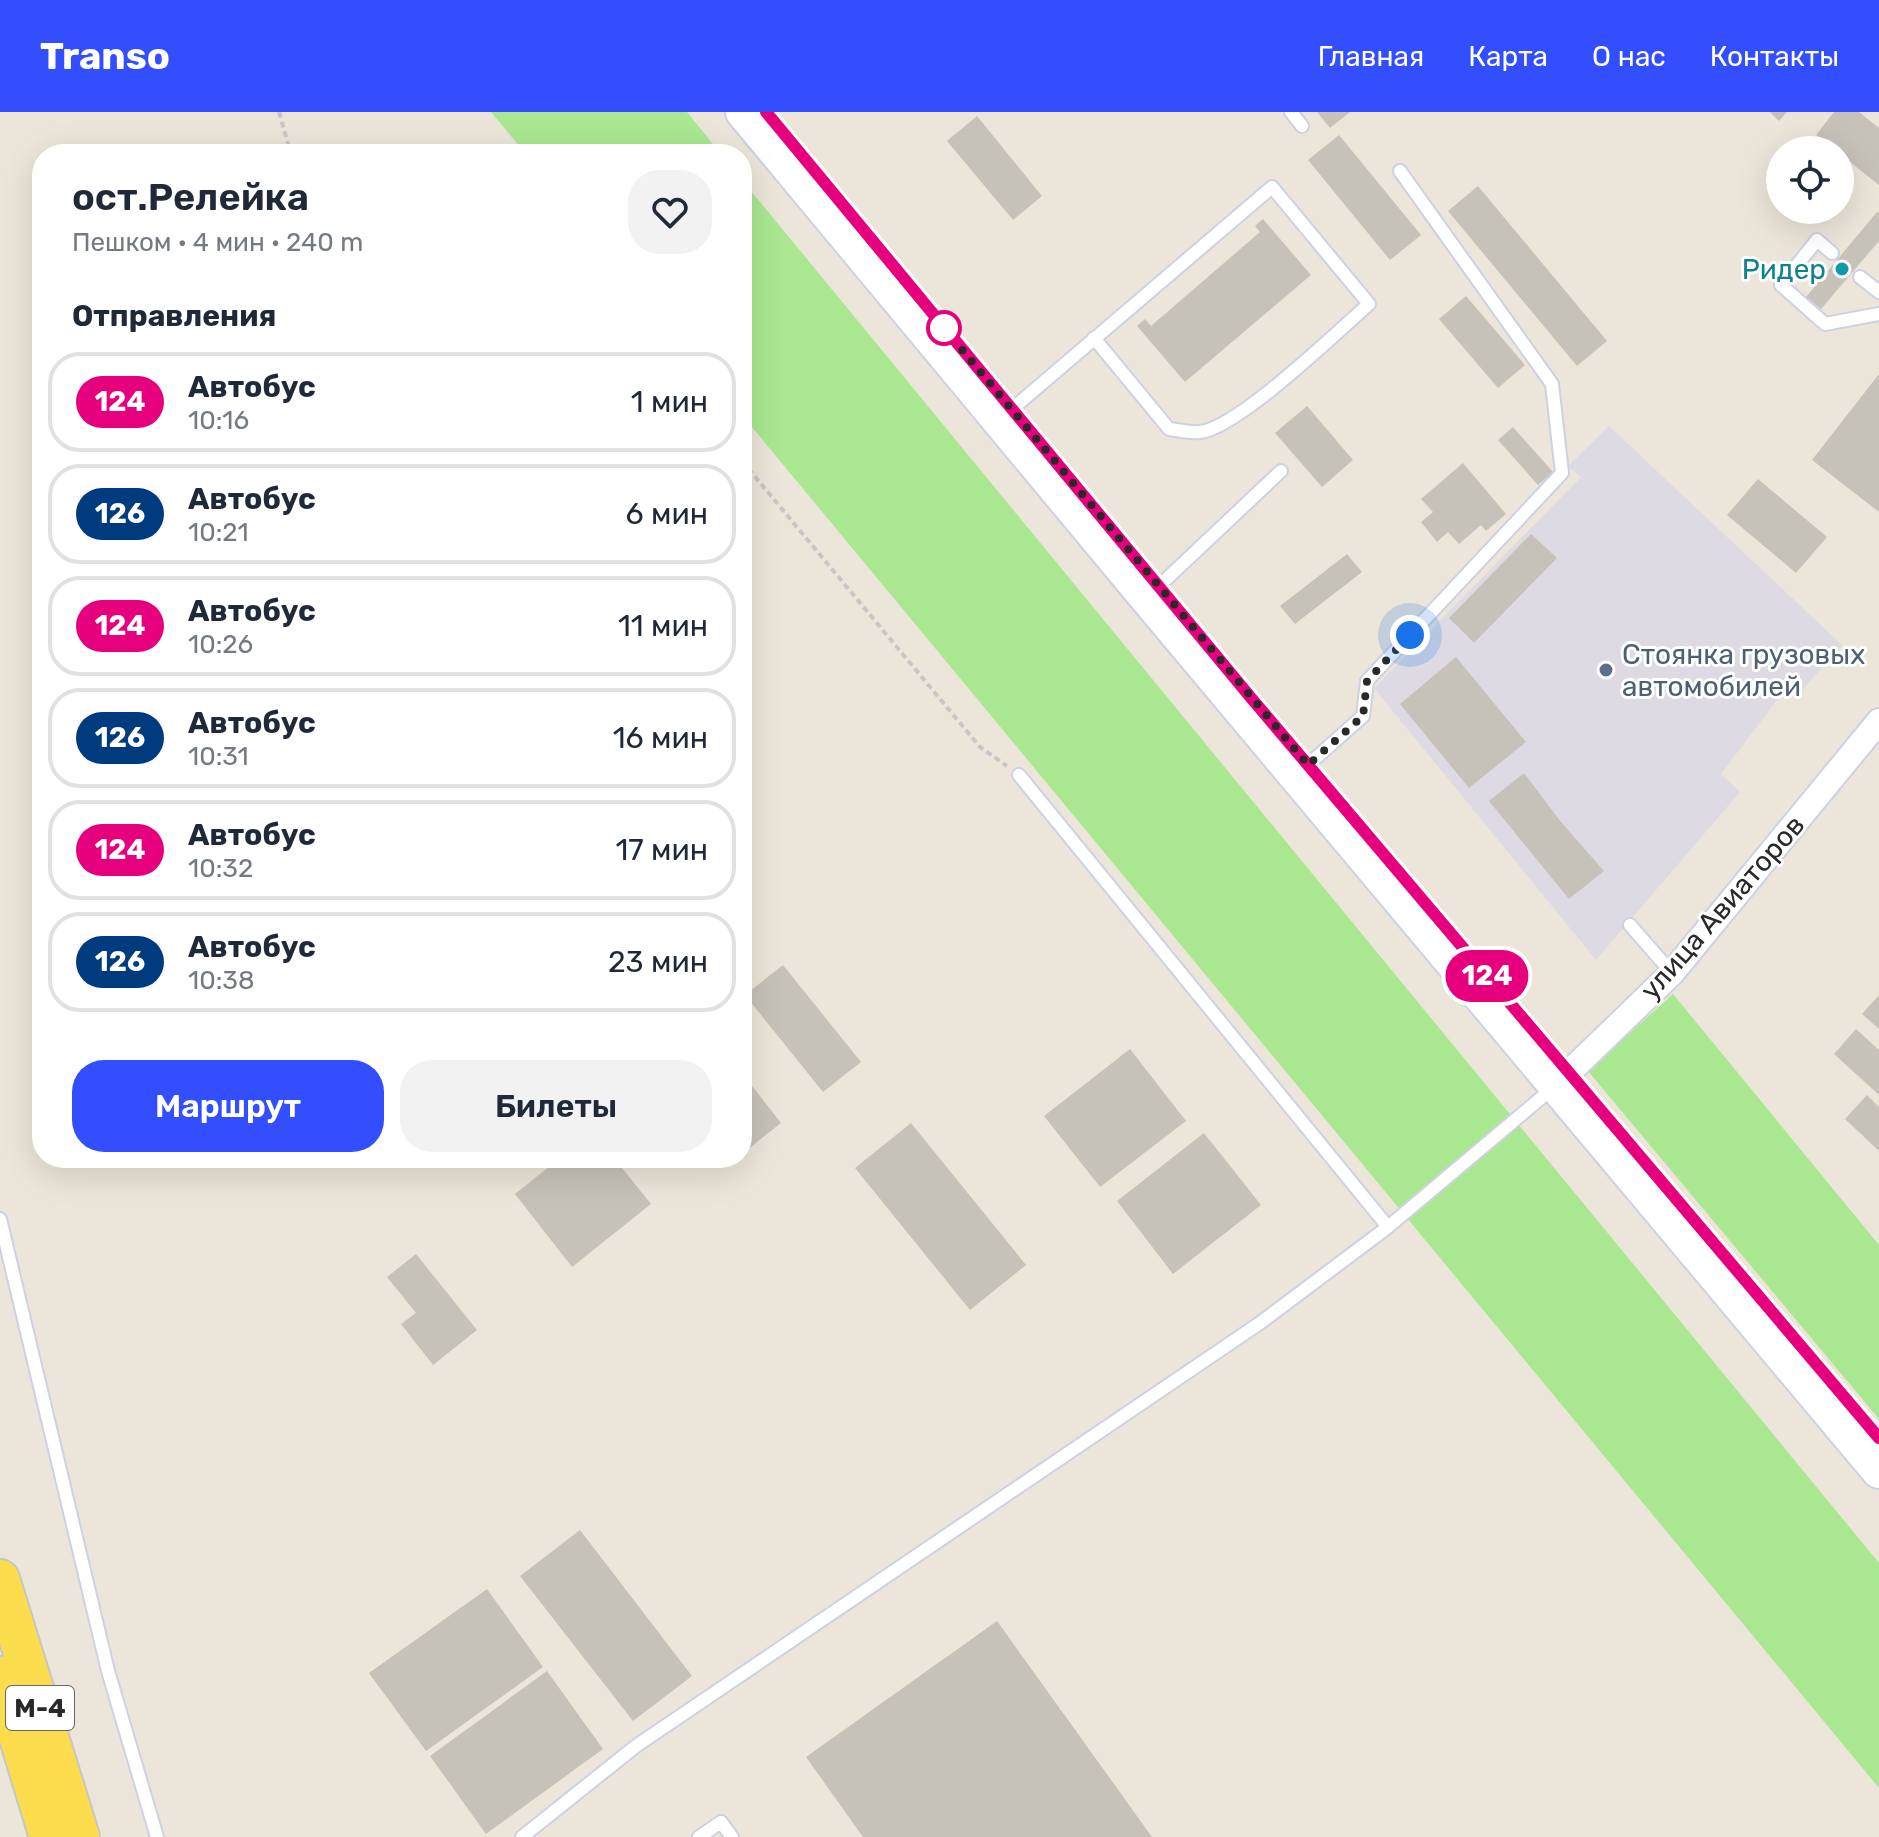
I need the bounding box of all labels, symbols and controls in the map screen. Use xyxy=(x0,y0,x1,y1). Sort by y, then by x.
text: Transo xyxy=(40,33,170,79)
text: Главная xyxy=(1318,40,1424,73)
text: Карта xyxy=(1468,40,1548,73)
text: О нас xyxy=(1592,40,1666,73)
text: Контакты xyxy=(1710,40,1839,73)
map controls xyxy=(1766,136,1854,224)
button: locate xyxy=(1766,136,1854,224)
button: heart xyxy=(628,170,712,254)
text: ост.Релейка xyxy=(72,174,309,220)
text: Пешком · 4 мин · 240 m xyxy=(72,227,363,258)
place label: Ридер xyxy=(1742,253,1826,286)
marker: Ридер xyxy=(1833,260,1851,278)
text: Отправления xyxy=(72,298,276,334)
unlabelled marker xyxy=(927,311,961,345)
text: Автобус xyxy=(188,369,316,405)
text: 1 мин xyxy=(631,384,708,420)
text: 124 xyxy=(94,385,146,418)
text: 10:16 xyxy=(188,405,249,436)
text: Автобус xyxy=(188,481,316,517)
text: 6 мин xyxy=(626,496,708,532)
text: 126 xyxy=(95,497,145,530)
text: 10:21 xyxy=(188,517,249,548)
text: Автобус xyxy=(188,593,316,629)
text: 11 мин xyxy=(618,608,708,644)
text: 124 xyxy=(94,609,146,642)
your location xyxy=(1390,615,1430,655)
text: 10:26 xyxy=(188,629,253,660)
place label: Стоянка грузовых автомобилей xyxy=(1622,638,1865,703)
marker: Стоянка грузовых автомобилей xyxy=(1597,661,1615,679)
text: Автобус xyxy=(188,705,316,741)
text: 16 мин xyxy=(613,720,708,756)
text: 126 xyxy=(95,721,145,754)
text: 10:31 xyxy=(188,741,249,772)
street label: улица Авиаторов xyxy=(1633,808,1811,1006)
text: Автобус xyxy=(188,817,316,853)
text: 17 мин xyxy=(615,832,708,868)
text: 124 xyxy=(94,833,146,866)
text: 10:32 xyxy=(188,853,253,884)
text: Автобус xyxy=(188,929,316,965)
text: 23 мин xyxy=(608,944,708,980)
text: 126 xyxy=(95,945,145,978)
line badge: 124 xyxy=(1441,950,1533,1002)
text: 124 xyxy=(1461,959,1513,992)
text: 10:38 xyxy=(188,965,254,996)
button: Маршрут xyxy=(72,1060,384,1152)
button: Билеты xyxy=(400,1060,712,1152)
road number: М-4 xyxy=(6,1686,74,1730)

